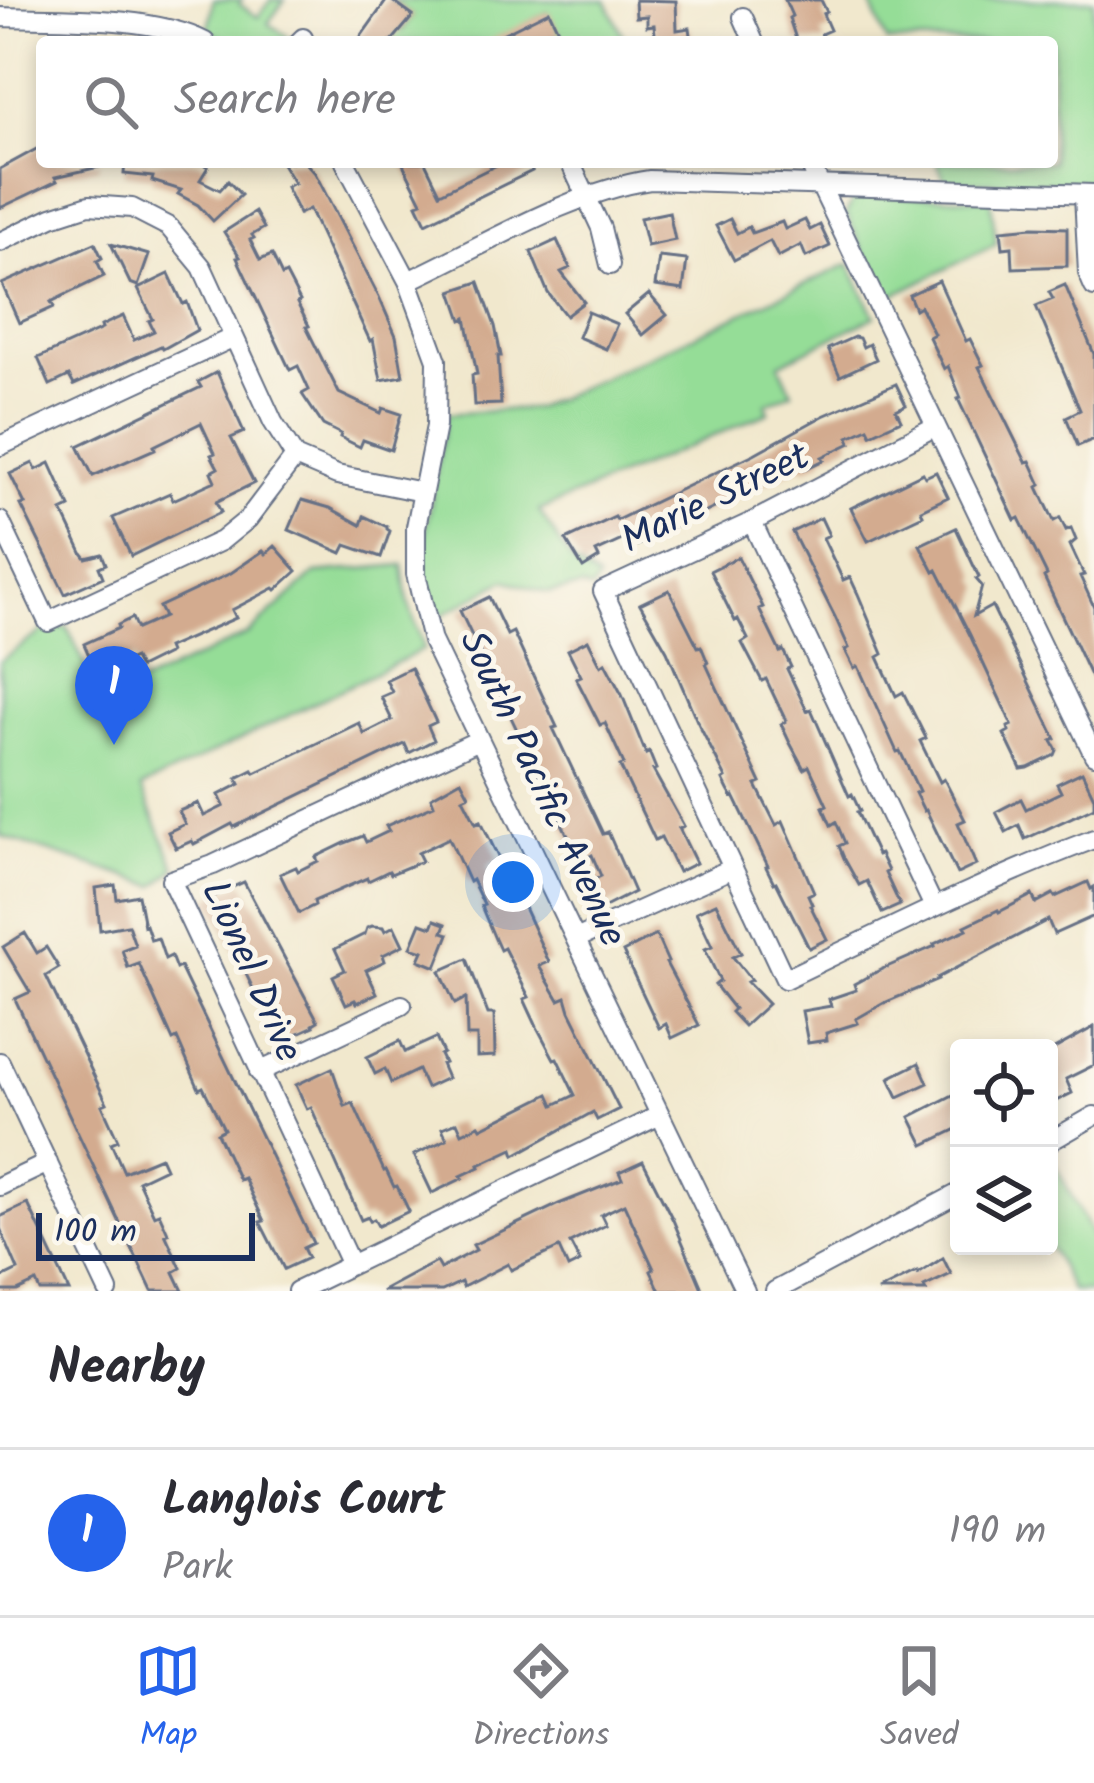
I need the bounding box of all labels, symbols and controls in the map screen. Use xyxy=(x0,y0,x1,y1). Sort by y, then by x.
search box xyxy=(36,36,1058,168)
text: Search here xyxy=(174,66,396,138)
icon: search xyxy=(78,69,144,135)
street label: Marie Street xyxy=(611,427,822,572)
street label: South Pacific Avenue xyxy=(440,620,642,958)
pin: 1 xyxy=(75,646,153,745)
your location xyxy=(483,852,543,912)
street label: Lionel Drive xyxy=(182,871,318,1073)
map controls xyxy=(950,1039,1058,1255)
button: locate xyxy=(950,1039,1058,1147)
button: layers xyxy=(950,1147,1058,1255)
scale bar xyxy=(36,1207,255,1260)
text: 100 m xyxy=(54,1207,137,1260)
text: Nearby xyxy=(48,1329,205,1410)
text: Langlois Court xyxy=(162,1466,445,1538)
text: 1 xyxy=(81,1502,93,1564)
text: 190 m xyxy=(949,1502,1046,1564)
text: Park xyxy=(162,1538,233,1600)
tab: Map xyxy=(135,1638,201,1763)
tab: Directions xyxy=(472,1638,609,1763)
tab: Saved xyxy=(880,1638,959,1763)

